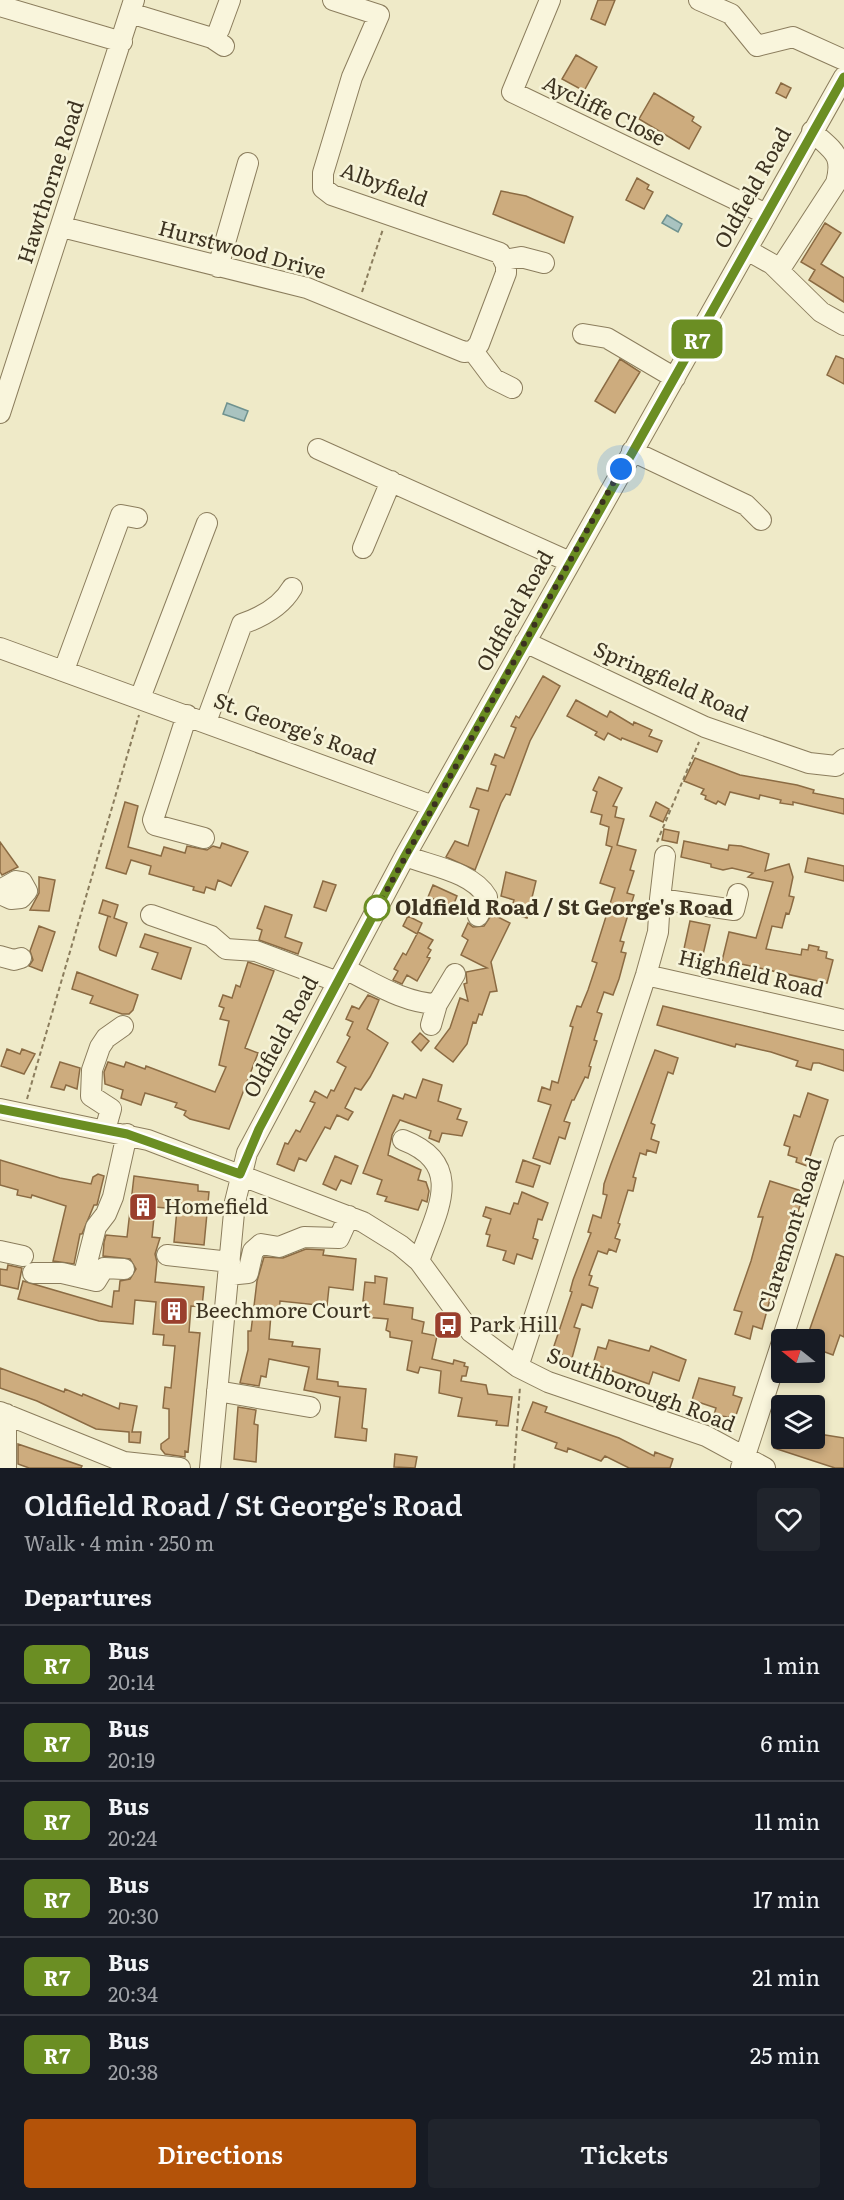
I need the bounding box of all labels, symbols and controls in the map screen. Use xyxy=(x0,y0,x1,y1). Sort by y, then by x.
street label: Aycliffe Close xyxy=(538,66,672,152)
street label: Hawthorne Road xyxy=(8,95,90,267)
street label: Oldfield Road xyxy=(705,120,797,253)
street label: Albyfield xyxy=(337,153,433,213)
street label: Hurstwood Drive xyxy=(155,210,330,285)
line badge: R7 xyxy=(670,320,724,358)
text: R7 xyxy=(683,324,711,355)
your location xyxy=(606,454,636,484)
street label: Oldfield Road xyxy=(467,543,559,676)
street label: Springfield Road xyxy=(590,632,755,728)
street label: St. George's Road xyxy=(210,683,382,771)
place label: Oldfield Road / St George's Road xyxy=(395,890,733,921)
marker: Oldfield Road / St George's Road xyxy=(364,895,390,921)
street label: Highfield Road xyxy=(676,940,828,1003)
street label: Oldfield Road xyxy=(234,969,324,1102)
street label: Claremont Road xyxy=(748,1152,827,1316)
place label: Homefield xyxy=(164,1189,269,1220)
building icon: Homefield xyxy=(127,1191,159,1223)
place label: Beechmore Court xyxy=(195,1293,371,1324)
building icon: Beechmore Court xyxy=(158,1295,190,1327)
place label: Park Hill xyxy=(469,1307,558,1338)
bus stop icon: Park Hill xyxy=(432,1309,464,1341)
north arrow xyxy=(771,1329,825,1383)
map controls xyxy=(771,1329,825,1449)
street label: Southborough Road xyxy=(543,1337,741,1438)
button: layers xyxy=(771,1395,825,1449)
text: Oldfield Road / St George's Road xyxy=(24,1483,463,1525)
button: heart xyxy=(757,1488,820,1551)
text: Walk · 4 min · 250 m xyxy=(24,1527,214,1557)
text: Departures xyxy=(24,1580,151,1613)
text: Bus xyxy=(108,1633,149,1666)
text: 1 min xyxy=(763,1648,820,1681)
text: R7 xyxy=(43,1649,71,1680)
text: 20:14 xyxy=(108,1666,155,1696)
text: Bus xyxy=(108,1711,149,1744)
text: 6 min xyxy=(761,1726,820,1759)
text: R7 xyxy=(43,1727,71,1758)
text: 20:19 xyxy=(108,1744,155,1774)
text: Bus xyxy=(108,1789,149,1822)
text: 11 min xyxy=(754,1804,820,1837)
text: R7 xyxy=(43,1805,71,1836)
text: 20:24 xyxy=(108,1822,157,1852)
text: Bus xyxy=(108,1867,149,1900)
text: 17 min xyxy=(753,1882,820,1915)
text: R7 xyxy=(43,1883,71,1914)
text: 20:30 xyxy=(108,1900,159,1930)
text: Bus xyxy=(108,1945,149,1978)
text: 21 min xyxy=(752,1960,820,1993)
text: R7 xyxy=(43,1961,71,1992)
text: 20:34 xyxy=(108,1978,158,2008)
text: Bus xyxy=(108,2023,149,2056)
text: 25 min xyxy=(750,2038,820,2071)
text: R7 xyxy=(43,2039,71,2070)
text: 20:38 xyxy=(108,2056,158,2086)
button: Directions xyxy=(24,2119,416,2188)
button: Tickets xyxy=(428,2119,820,2188)

